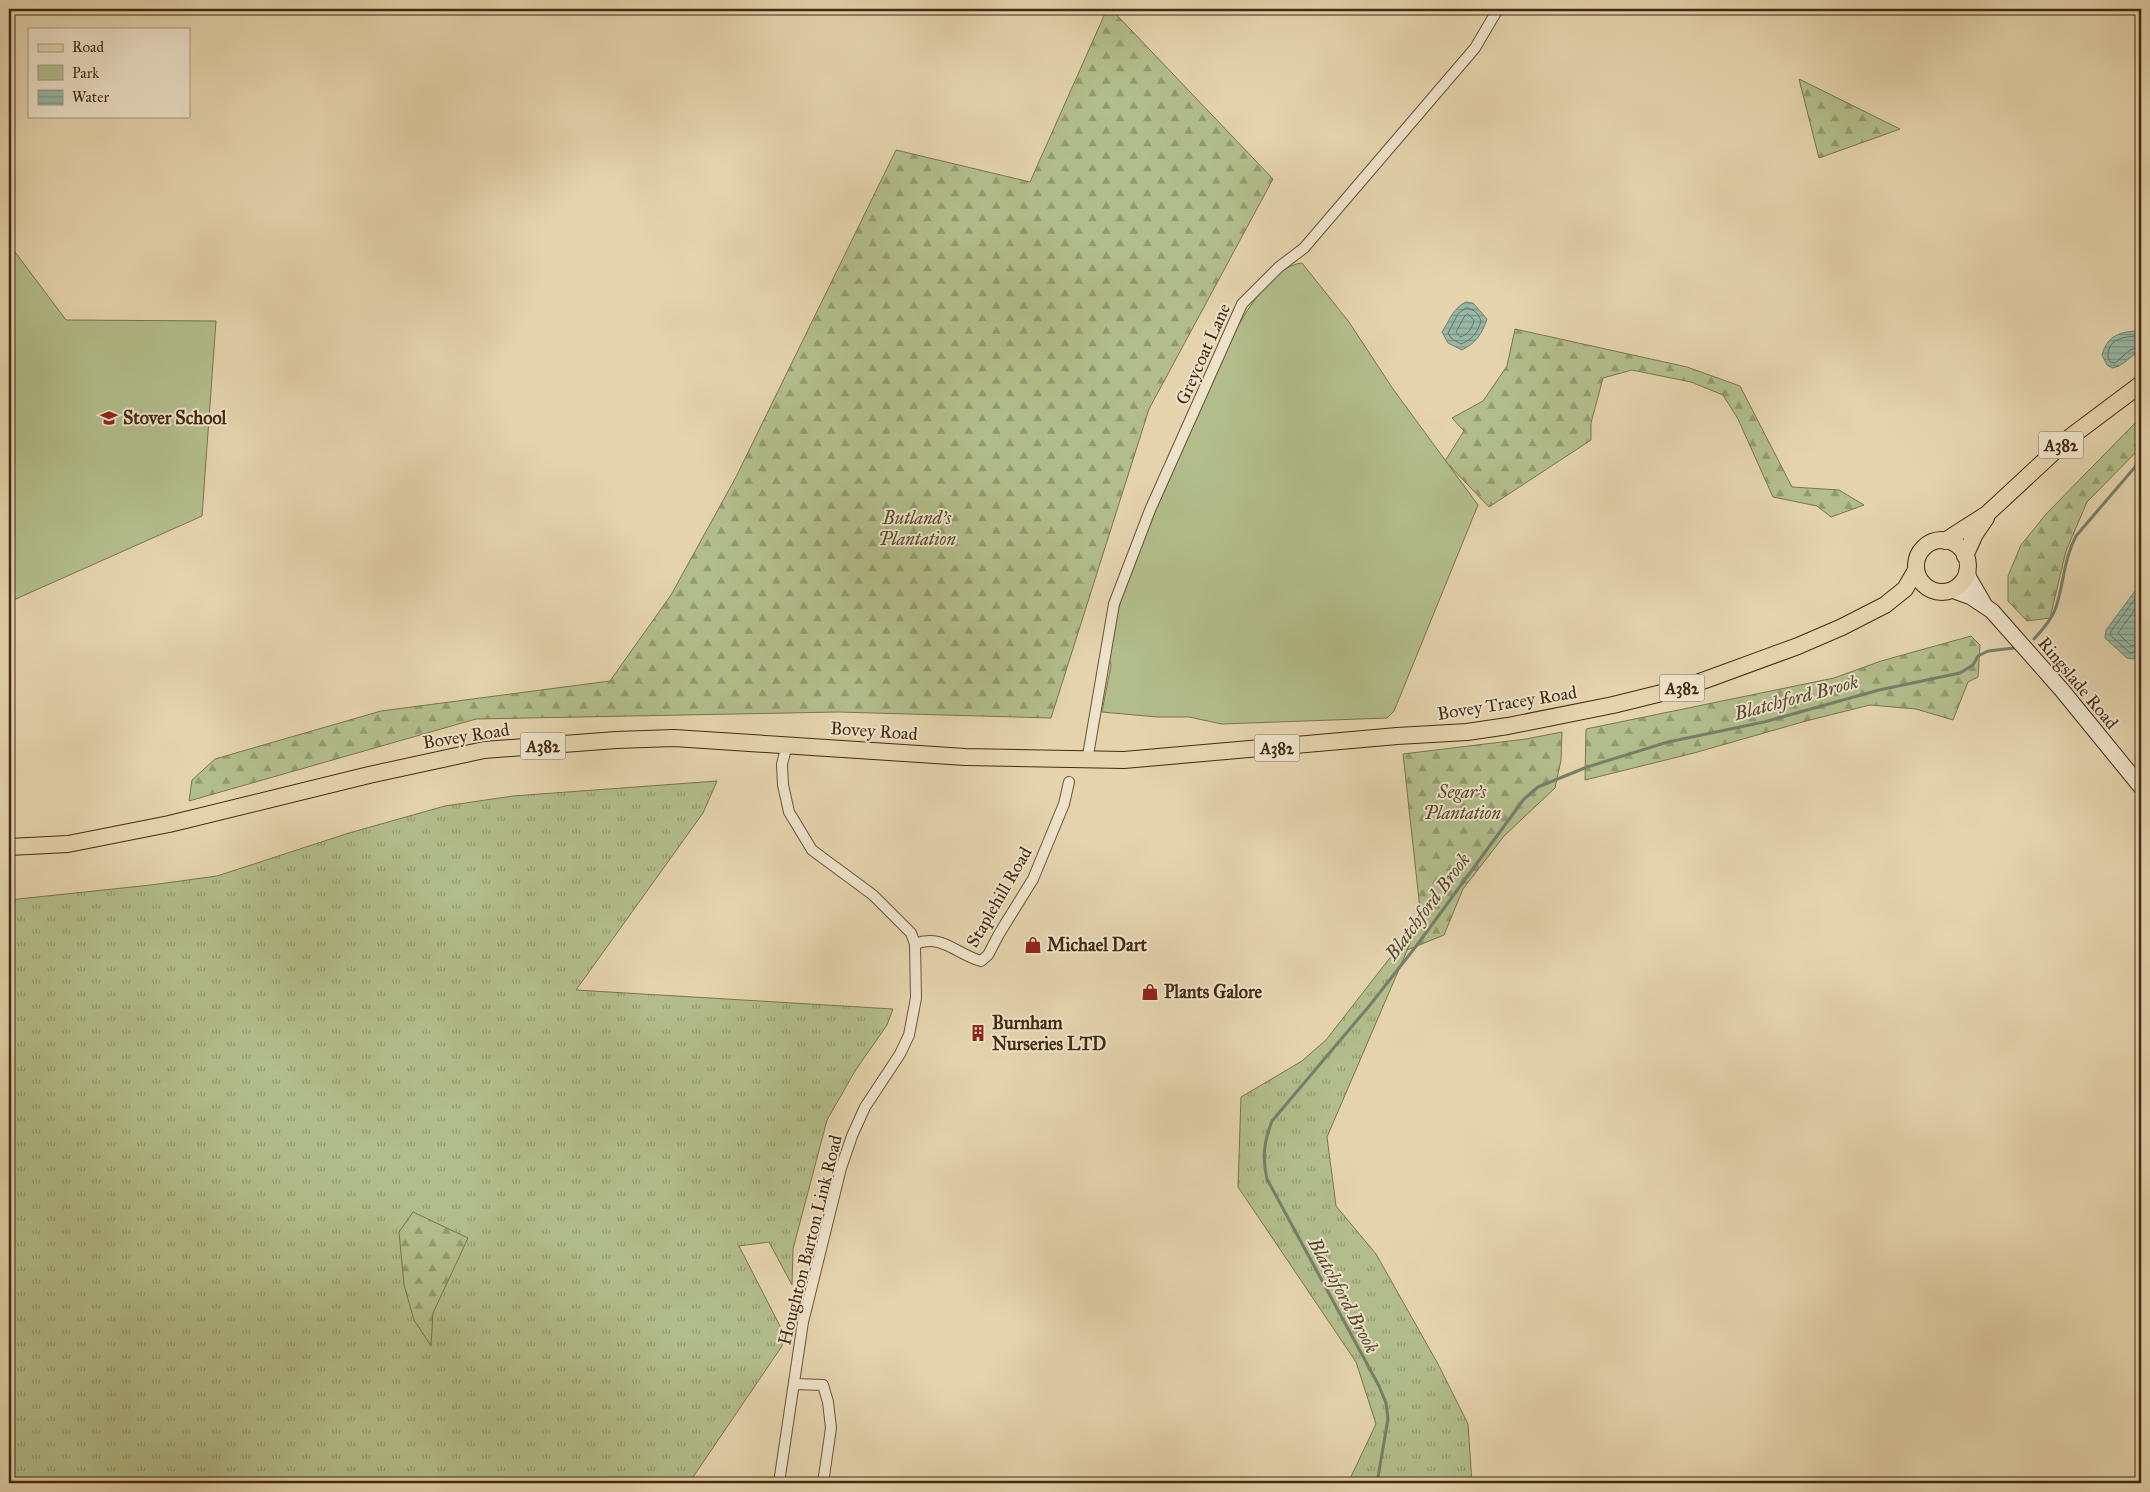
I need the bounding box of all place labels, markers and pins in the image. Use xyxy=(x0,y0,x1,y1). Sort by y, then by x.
place label: Stover School xyxy=(123,407,228,429)
school or university icon: Stover School xyxy=(99,408,119,428)
place label: Michael Dart xyxy=(1047,934,1147,956)
shop icon: Michael Dart xyxy=(1023,935,1043,955)
place label: Plants Galore xyxy=(1164,981,1263,1003)
shop icon: Plants Galore xyxy=(1140,982,1160,1002)
place label: Burnham Nurseries LTD xyxy=(992,1012,1106,1055)
building icon: Burnham Nurseries LTD xyxy=(968,1023,988,1043)

